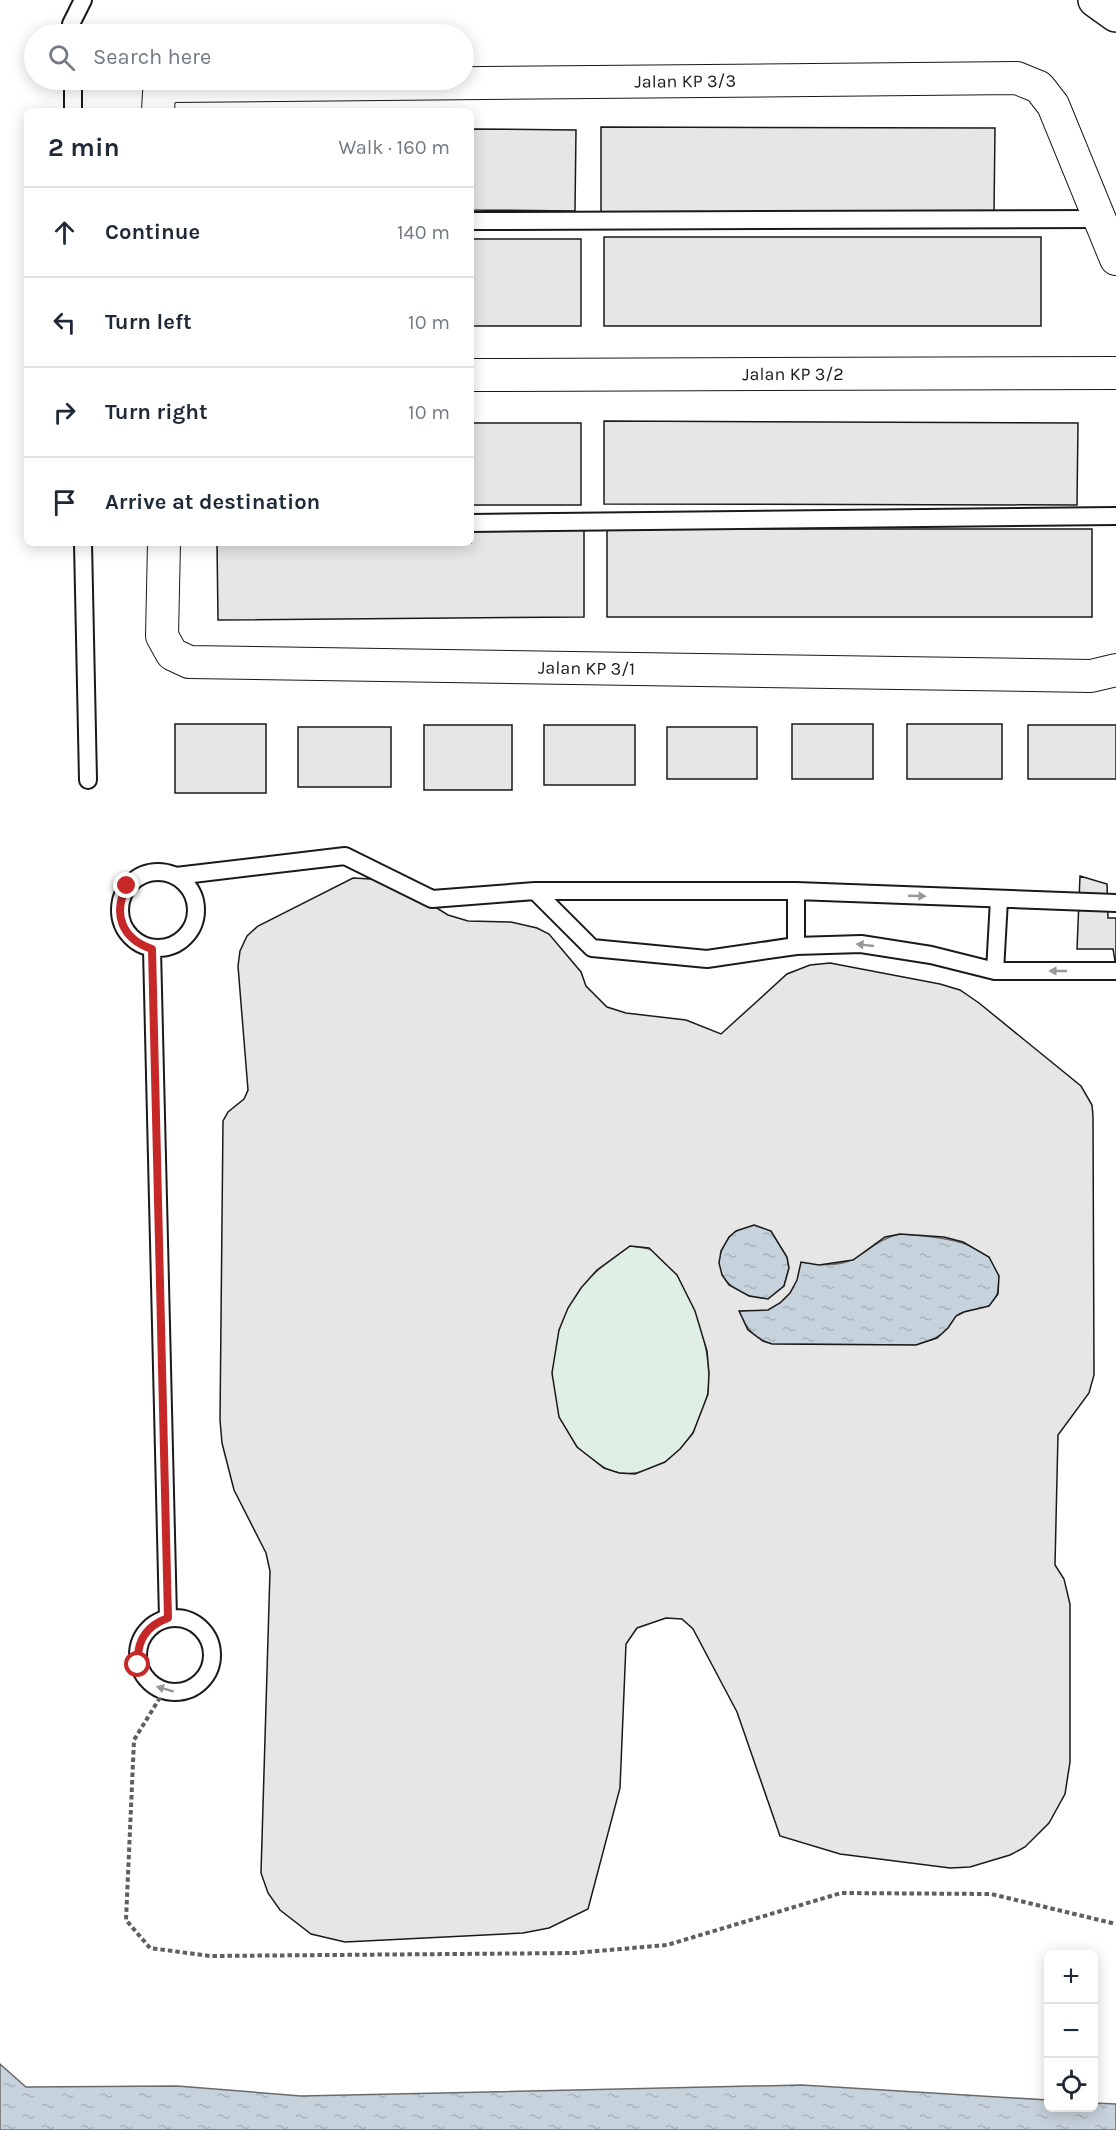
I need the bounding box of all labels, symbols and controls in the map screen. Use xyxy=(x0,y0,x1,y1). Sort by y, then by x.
search box xyxy=(24,24,474,90)
icon: search xyxy=(45,41,78,74)
text: Search here xyxy=(93,44,211,70)
street label: Jalan KP 3/3 xyxy=(634,70,736,93)
text: 2 min xyxy=(48,132,120,163)
text: Walk · 160 m xyxy=(338,136,450,159)
icon: ahead xyxy=(48,216,81,249)
text: Continue xyxy=(105,219,200,245)
text: 140 m xyxy=(397,221,450,244)
icon: left xyxy=(48,306,81,339)
text: Turn left xyxy=(105,309,192,335)
text: 10 m xyxy=(408,311,450,334)
street label: Jalan KP 3/2 xyxy=(742,363,844,385)
icon: right xyxy=(48,396,81,429)
text: Turn right xyxy=(105,399,208,425)
text: 10 m xyxy=(408,401,450,424)
icon: arrive xyxy=(48,486,81,519)
text: Arrive at destination xyxy=(105,489,320,515)
street label: Jalan KP 3/1 xyxy=(538,656,635,680)
route end xyxy=(113,872,139,898)
one-way arrow xyxy=(908,892,927,901)
one-way arrow xyxy=(856,940,875,950)
one-way arrow xyxy=(1048,966,1067,976)
route start xyxy=(124,1651,150,1677)
one-way arrow xyxy=(156,1684,174,1693)
map controls xyxy=(1044,1950,1098,2112)
button: + xyxy=(1044,1950,1098,2004)
button: − xyxy=(1044,2004,1098,2058)
button: locate xyxy=(1044,2058,1098,2112)

